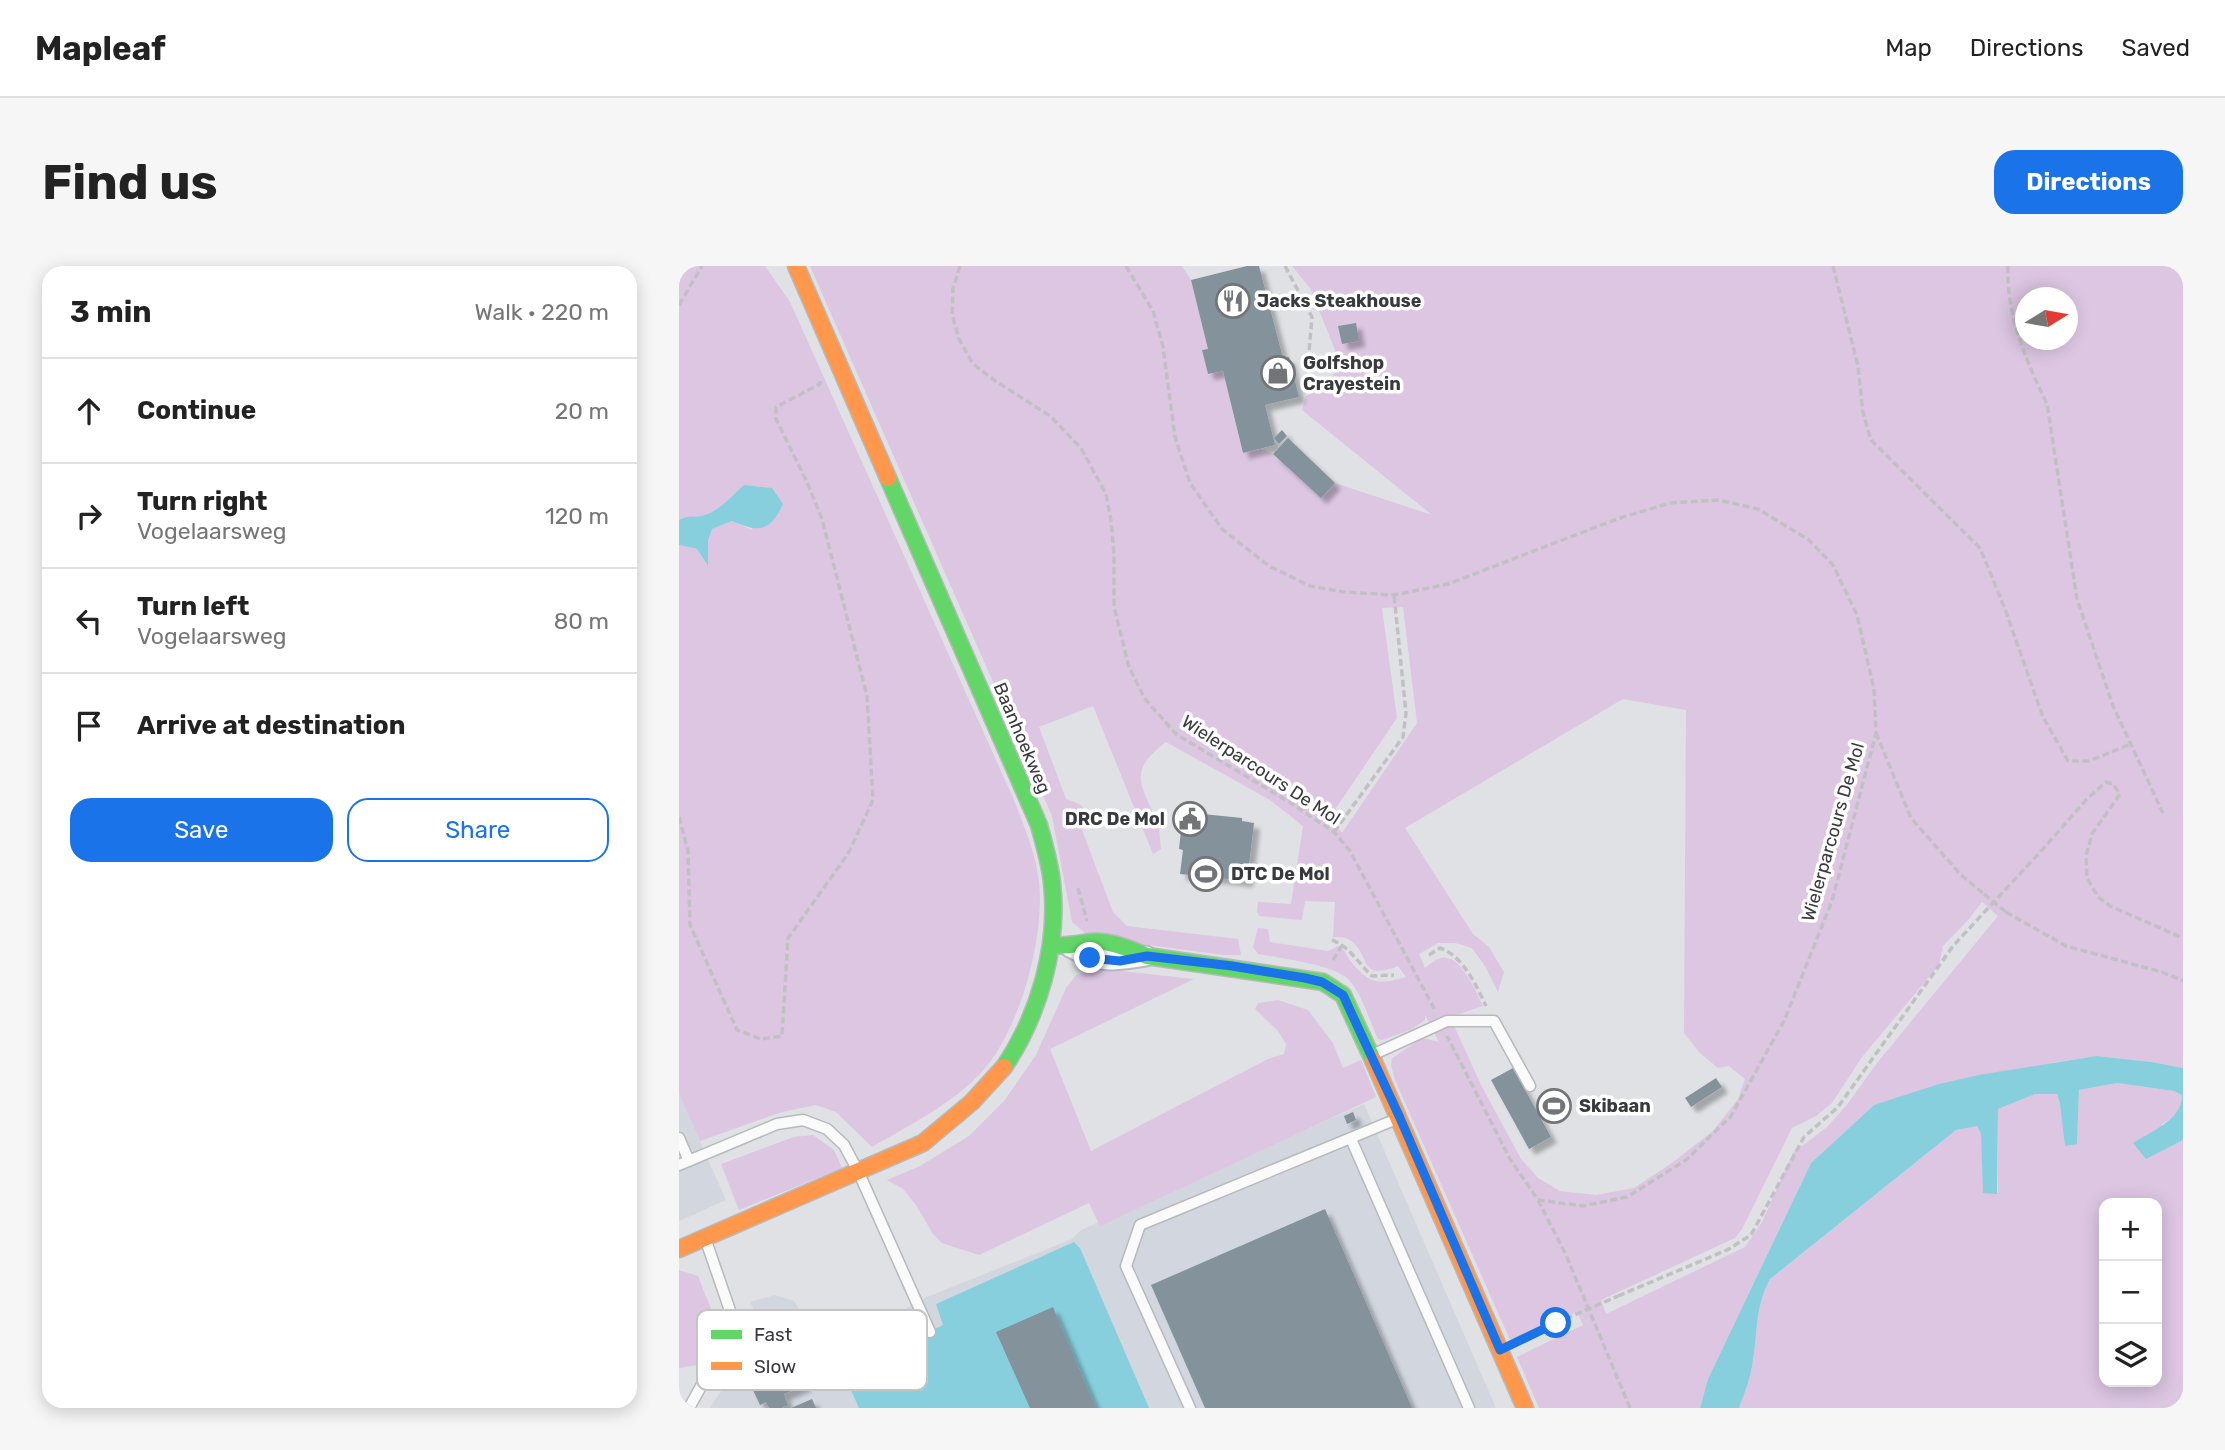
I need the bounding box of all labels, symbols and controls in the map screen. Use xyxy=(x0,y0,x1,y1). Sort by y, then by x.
text: Mapleaf xyxy=(35,29,166,68)
text: Map xyxy=(1885,34,1932,62)
text: Directions xyxy=(1970,34,2083,62)
text: Saved xyxy=(2121,34,2190,62)
button: Directions xyxy=(1994,150,2183,214)
text: Find us xyxy=(42,153,218,211)
restaurant icon: Jacks Steakhouse xyxy=(1214,282,1252,320)
north arrow xyxy=(2015,287,2078,350)
place label: Jacks Steakhouse xyxy=(1257,290,1422,312)
text: 3 min xyxy=(70,294,152,330)
text: Walk · 220 m xyxy=(475,298,609,326)
place label: Golfshop Crayestein xyxy=(1303,352,1401,395)
shop icon: Golfshop Crayestein xyxy=(1259,354,1297,392)
icon: ahead xyxy=(70,392,108,430)
text: Continue xyxy=(137,395,256,426)
text: 20 m xyxy=(555,397,609,425)
text: Turn right xyxy=(137,486,267,517)
icon: right xyxy=(70,497,108,535)
text: 120 m xyxy=(545,502,609,530)
text: Vogelaarsweg xyxy=(137,517,287,545)
text: Turn left xyxy=(137,591,249,622)
icon: left xyxy=(70,602,108,640)
text: 80 m xyxy=(554,607,609,635)
text: Vogelaarsweg xyxy=(137,622,287,650)
street label: Baanhoekweg xyxy=(989,679,1055,797)
icon: arrive xyxy=(70,707,108,745)
text: Arrive at destination xyxy=(137,710,405,741)
street label: Wielerparcours De Mol xyxy=(1177,710,1345,830)
street label: Wielerparcours De Mol xyxy=(1797,740,1869,924)
button: Save xyxy=(70,798,333,862)
button: Share xyxy=(347,798,609,862)
public building icon: DRC De Mol xyxy=(1171,800,1209,838)
place label: DRC De Mol xyxy=(1065,808,1165,830)
sports icon: DTC De Mol xyxy=(1187,855,1225,893)
place label: DTC De Mol xyxy=(1231,863,1330,885)
route end xyxy=(1074,942,1105,973)
sports icon: Skibaan xyxy=(1535,1087,1573,1125)
place label: Skibaan xyxy=(1579,1095,1651,1117)
map controls xyxy=(2099,1198,2162,1387)
button: + xyxy=(2099,1198,2162,1261)
button: − xyxy=(2099,1261,2162,1324)
route start xyxy=(1540,1307,1571,1338)
legend xyxy=(697,1310,927,1390)
text: Fast xyxy=(754,1323,793,1346)
button: layers xyxy=(2099,1324,2162,1387)
text: Slow xyxy=(754,1355,796,1378)

